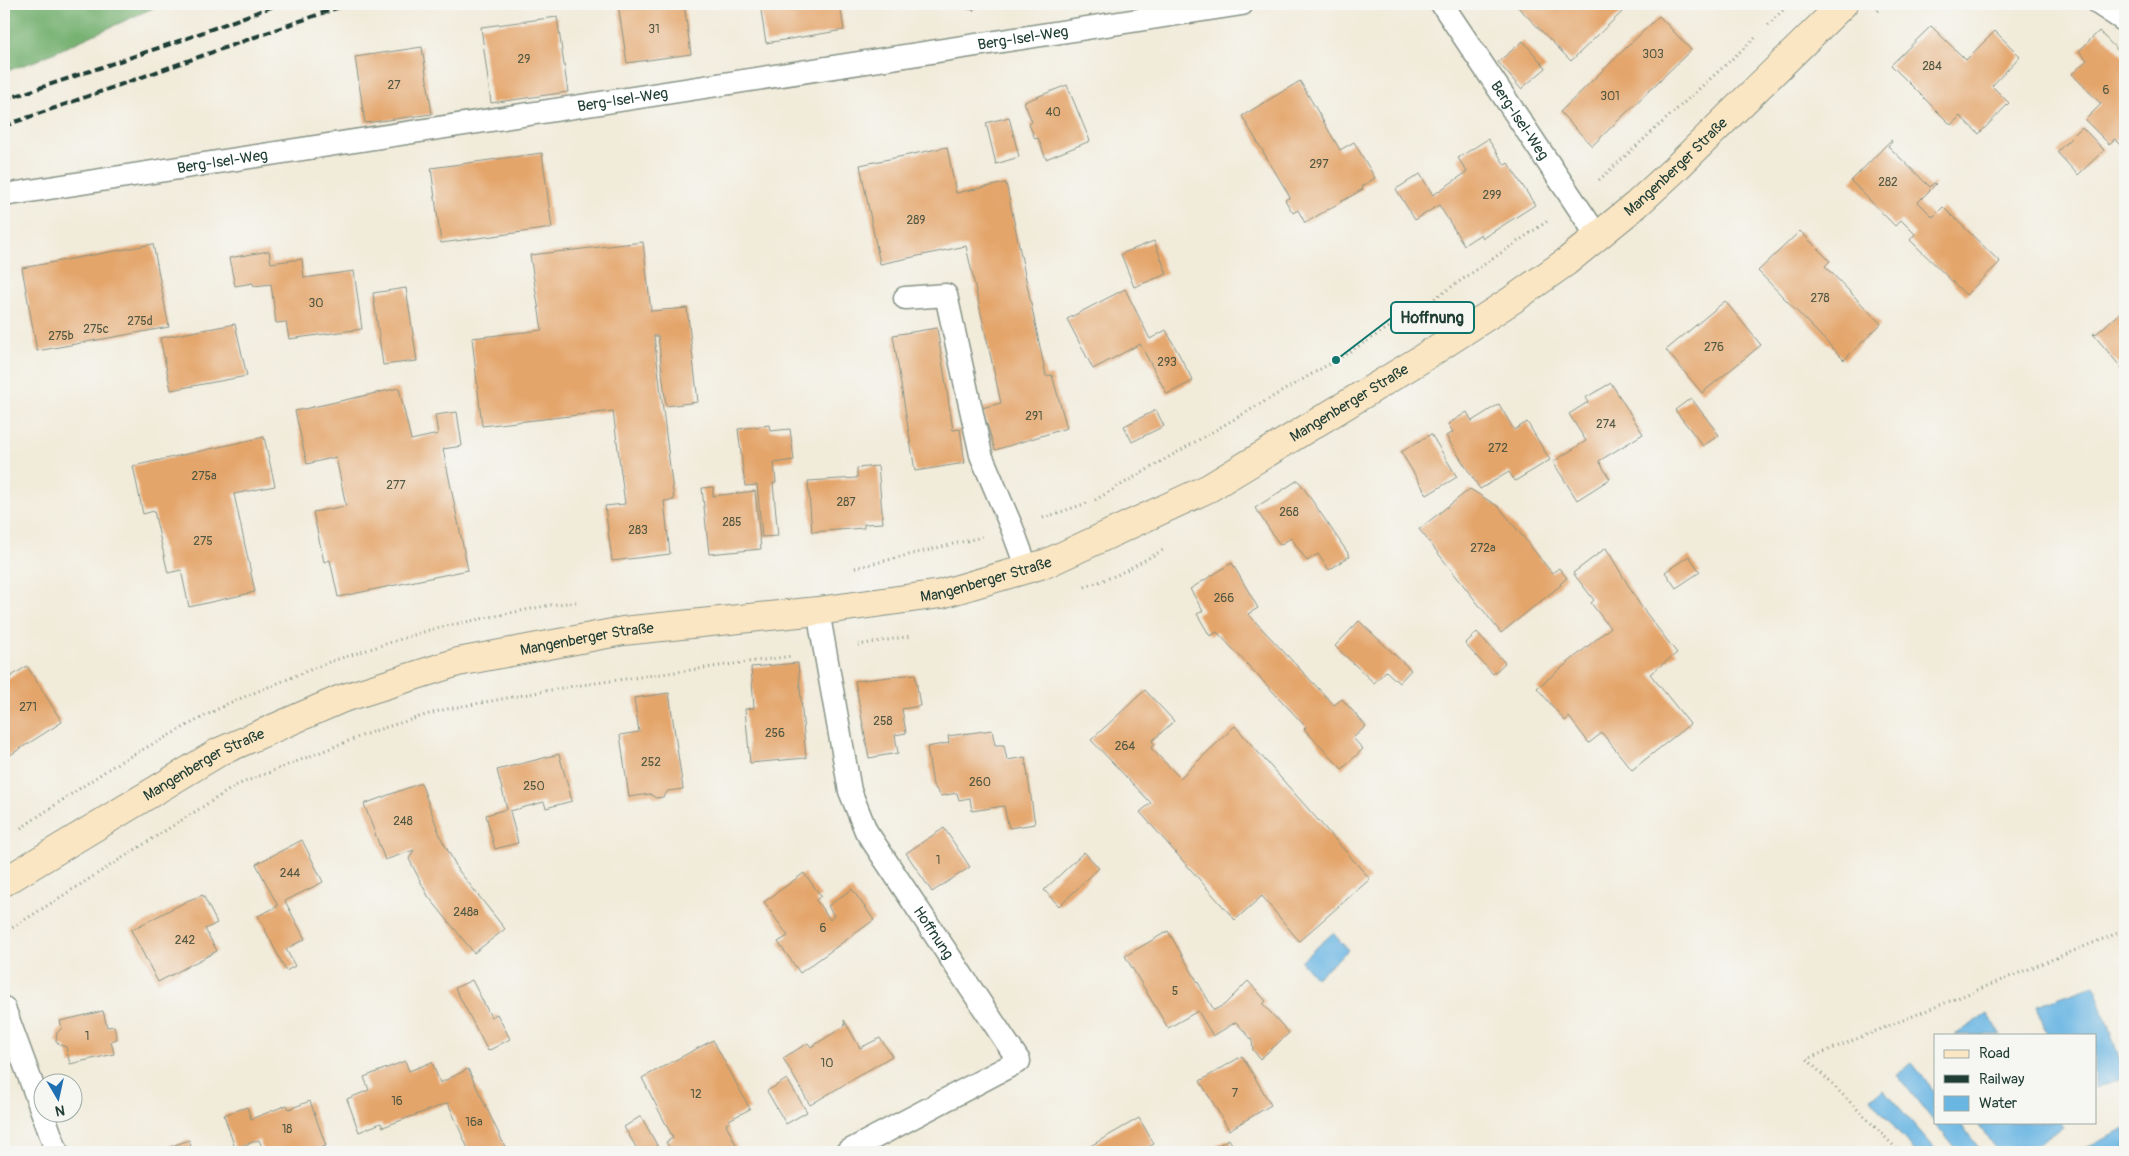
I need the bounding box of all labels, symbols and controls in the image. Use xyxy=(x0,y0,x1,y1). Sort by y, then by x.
street label: Berg-Isel-Weg xyxy=(976,21,1070,54)
house number: 31 xyxy=(648,22,660,37)
house number: 303 xyxy=(1642,47,1664,62)
house number: 29 xyxy=(518,52,530,67)
house number: 284 xyxy=(1922,59,1942,74)
street label: Berg-Isel-Weg xyxy=(1487,77,1553,164)
house number: 27 xyxy=(387,78,401,93)
street label: Berg-Isel-Weg xyxy=(576,83,669,116)
house number: 6 xyxy=(2103,83,2110,98)
house number: 301 xyxy=(1600,89,1620,104)
house number: 40 xyxy=(1045,105,1061,120)
street label: Mangenberger Straße xyxy=(1620,113,1732,220)
street label: Berg-Isel-Weg xyxy=(176,145,269,178)
house number: 297 xyxy=(1309,157,1329,172)
house number: 282 xyxy=(1878,175,1898,190)
house number: 299 xyxy=(1482,188,1502,203)
house number: 289 xyxy=(907,213,925,228)
house number: 278 xyxy=(1810,291,1830,306)
house number: 30 xyxy=(309,296,323,311)
callout: Hoffnung xyxy=(1391,302,1474,333)
text: Hoffnung xyxy=(1400,308,1464,328)
house number: 275d xyxy=(127,314,153,329)
house number: 275c xyxy=(83,322,109,337)
house number: 275b xyxy=(48,329,74,344)
house number: 276 xyxy=(1704,340,1724,355)
house number: 293 xyxy=(1157,355,1177,370)
street label: Mangenberger Straße xyxy=(1286,359,1412,446)
house number: 291 xyxy=(1025,409,1043,424)
house number: 274 xyxy=(1596,417,1616,432)
house number: 272 xyxy=(1488,441,1508,456)
house number: 275a xyxy=(191,469,217,484)
house number: 277 xyxy=(386,478,406,493)
house number: 287 xyxy=(836,495,856,510)
house number: 268 xyxy=(1279,505,1299,520)
house number: 285 xyxy=(722,515,742,530)
house number: 283 xyxy=(628,523,648,538)
house number: 275 xyxy=(193,534,213,549)
house number: 272a xyxy=(1470,541,1496,556)
street label: Mangenberger Straße xyxy=(919,552,1055,606)
house number: 266 xyxy=(1214,591,1234,606)
street label: Mangenberger Straße xyxy=(518,618,655,660)
house number: 271 xyxy=(19,700,37,715)
house number: 258 xyxy=(873,714,893,729)
street label: Mangenberger Straße xyxy=(140,724,268,805)
house number: 256 xyxy=(765,726,785,741)
house number: 264 xyxy=(1115,739,1135,754)
house number: 252 xyxy=(641,755,661,770)
house number: 260 xyxy=(969,775,991,790)
house number: 250 xyxy=(523,779,545,794)
house number: 248 xyxy=(393,814,413,829)
house number: 1 xyxy=(936,853,940,868)
house number: 244 xyxy=(280,866,300,881)
street label: Hoffnung xyxy=(909,903,958,963)
house number: 248a xyxy=(453,905,479,920)
house number: 6 xyxy=(820,921,827,936)
house number: 242 xyxy=(175,933,195,948)
house number: 5 xyxy=(1172,984,1178,999)
house number: 1 xyxy=(85,1029,89,1044)
legend xyxy=(1934,1034,2096,1124)
text: Road xyxy=(1979,1044,2010,1063)
house number: 10 xyxy=(821,1056,833,1071)
text: Railway xyxy=(1979,1070,2025,1089)
north arrow xyxy=(32,1074,82,1124)
house number: 7 xyxy=(1232,1086,1239,1101)
house number: 12 xyxy=(690,1087,702,1102)
house number: 16 xyxy=(391,1094,403,1109)
text: Water xyxy=(1979,1094,2018,1113)
text: N xyxy=(54,1101,66,1119)
house number: 16a xyxy=(465,1115,483,1130)
house number: 18 xyxy=(282,1122,292,1137)

